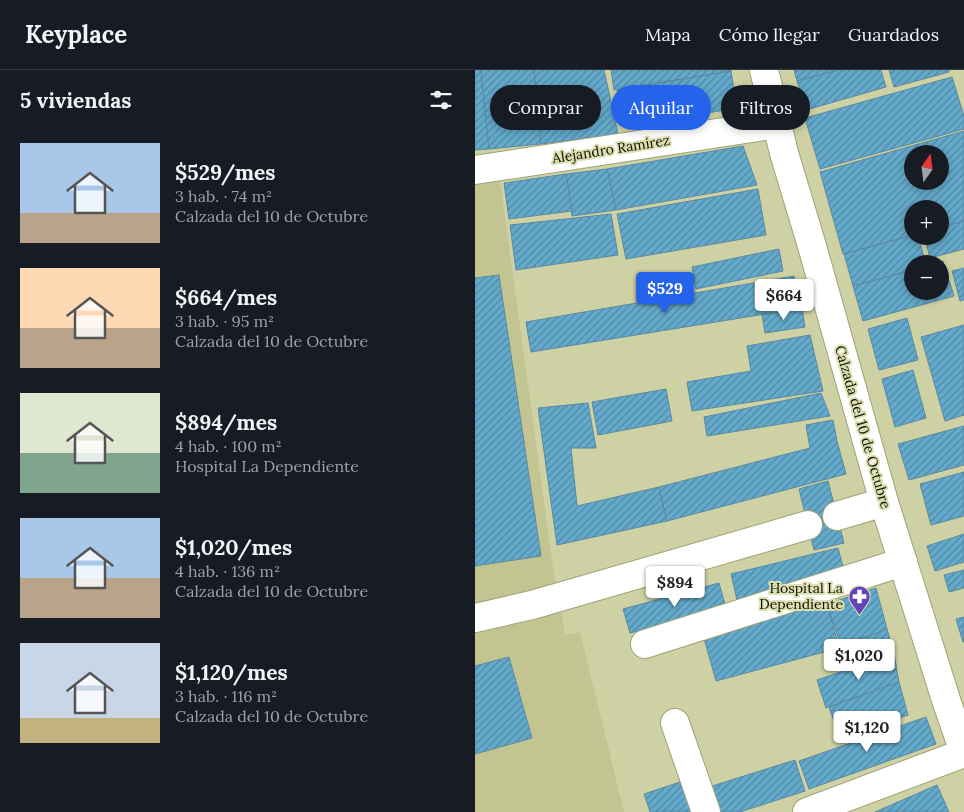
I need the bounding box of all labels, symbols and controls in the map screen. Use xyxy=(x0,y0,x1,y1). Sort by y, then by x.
text: Keyplace xyxy=(25,19,127,50)
text: Mapa xyxy=(645,23,691,46)
text: Cómo llegar xyxy=(719,23,820,46)
text: Guardados xyxy=(848,23,939,46)
chip: Comprar xyxy=(490,85,601,130)
chip: Alquilar xyxy=(611,85,711,130)
chip: Filtros xyxy=(721,85,810,130)
icon: filters xyxy=(427,86,455,114)
text: 5 viviendas xyxy=(20,87,131,114)
street label: Alejandro Ramírez xyxy=(550,131,671,167)
north arrow xyxy=(904,145,949,190)
map controls xyxy=(904,145,949,300)
text: $529/mes xyxy=(175,159,276,186)
icon: home xyxy=(60,163,120,223)
text: 3 hab. · 74 m² xyxy=(175,186,272,206)
button: + xyxy=(904,200,949,245)
text: Calzada del 10 de Octubre xyxy=(175,206,368,226)
button: − xyxy=(904,255,949,300)
pin: $529 xyxy=(635,272,695,314)
text: $529 xyxy=(647,278,683,298)
pin: $664 xyxy=(754,278,814,321)
text: $664/mes xyxy=(175,284,277,311)
text: $664 xyxy=(766,285,802,305)
icon: home xyxy=(60,288,120,348)
text: 3 hab. · 95 m² xyxy=(175,311,274,331)
text: Calzada del 10 de Octubre xyxy=(175,331,368,351)
street label: Calzada del 10 de Octubre xyxy=(831,343,895,511)
text: $894/mes xyxy=(175,409,277,436)
icon: home xyxy=(60,413,120,473)
text: 4 hab. · 100 m² xyxy=(175,436,282,456)
text: Hospital La Dependiente xyxy=(175,456,359,476)
text: $1,020/mes xyxy=(175,534,292,561)
icon: home xyxy=(60,538,120,598)
text: 4 hab. · 136 m² xyxy=(175,561,280,581)
pin: $894 xyxy=(645,566,705,608)
text: $894 xyxy=(657,572,693,592)
place label: Hospital La Dependiente xyxy=(759,579,843,613)
text: Calzada del 10 de Octubre xyxy=(175,581,368,601)
pharmacy icon: Hospital La Dependiente xyxy=(847,584,871,615)
pin: $1,020 xyxy=(818,638,900,681)
text: $1,020 xyxy=(835,645,883,665)
text: $1,120/mes xyxy=(175,659,288,686)
icon: home xyxy=(60,663,120,723)
text: 3 hab. · 116 m² xyxy=(175,686,277,706)
text: Calzada del 10 de Octubre xyxy=(175,706,368,726)
pin: $1,120 xyxy=(826,710,908,753)
text: $1,120 xyxy=(844,717,890,737)

